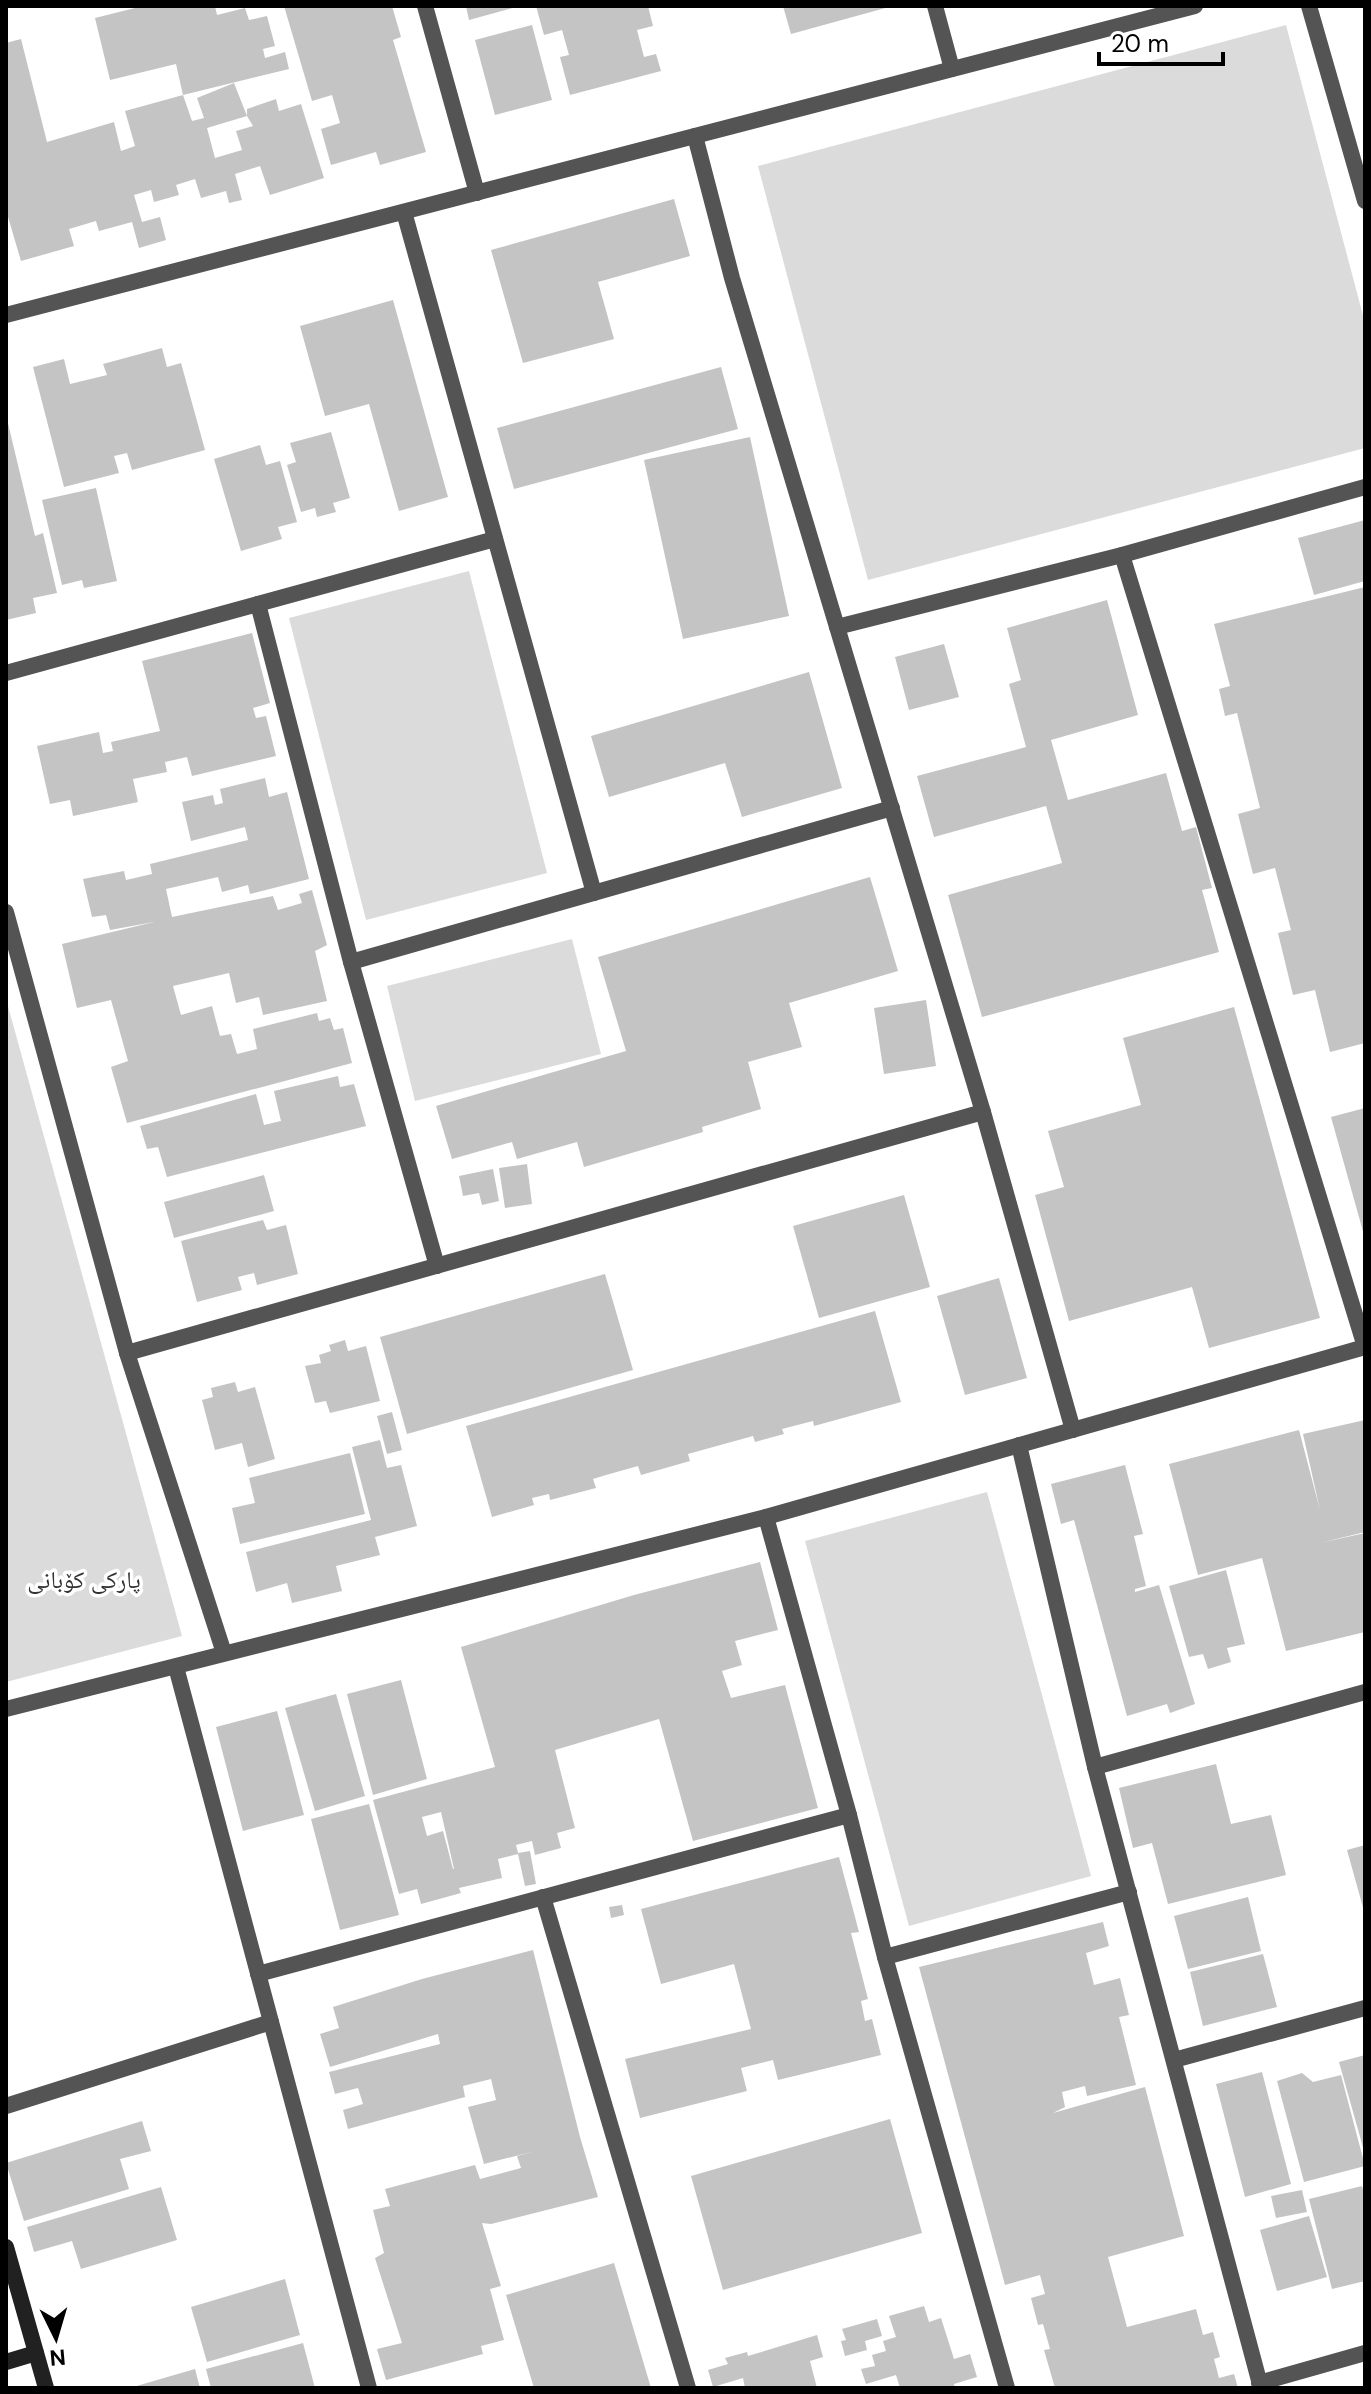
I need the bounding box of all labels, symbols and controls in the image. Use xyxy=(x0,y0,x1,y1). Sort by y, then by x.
scale bar xyxy=(1099,16,1223,66)
text: 20 m xyxy=(1111,28,1169,59)
park label: پارکی کۆبانی xyxy=(27,1564,141,1595)
north arrow xyxy=(16,2298,96,2378)
text: N xyxy=(48,2342,67,2373)

